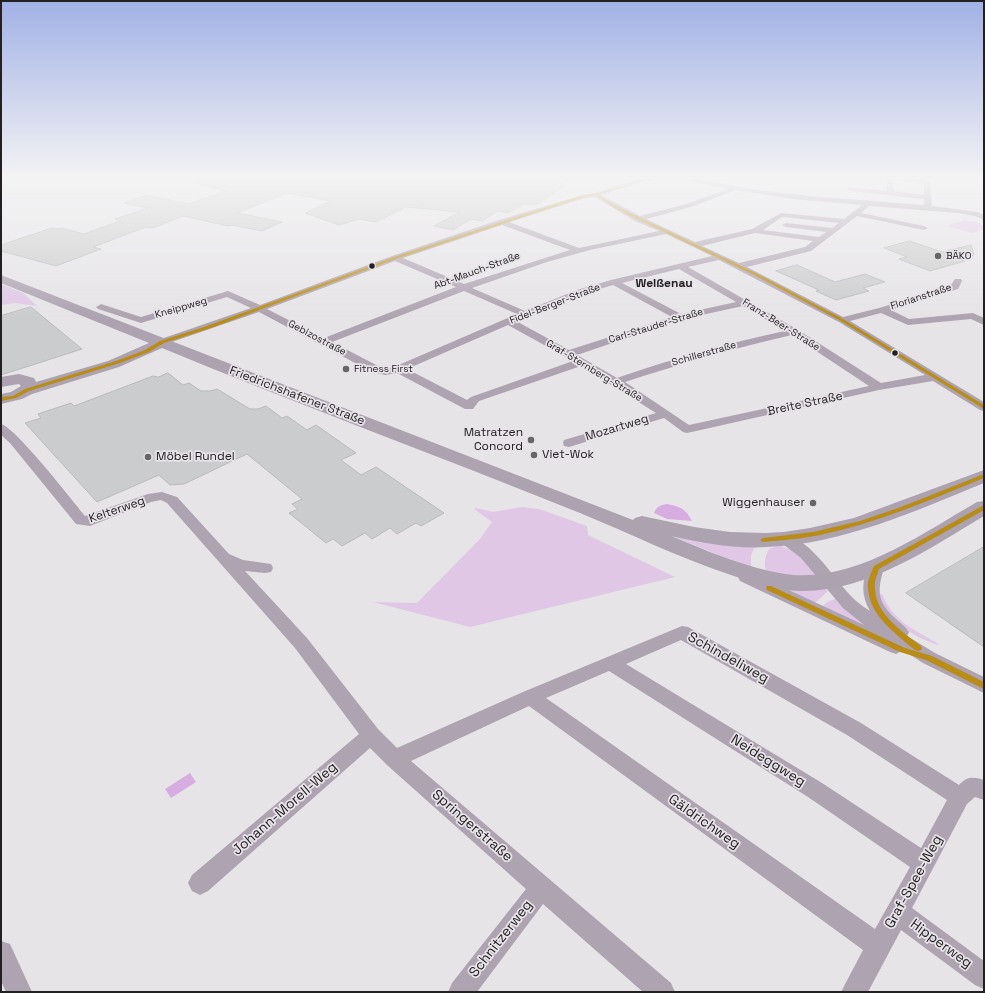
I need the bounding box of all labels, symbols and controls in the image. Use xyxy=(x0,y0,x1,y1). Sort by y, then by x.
street label: Abt-Mauch-Straße xyxy=(432,250,522,292)
place label: BÄKO xyxy=(946,250,971,262)
marker: BÄKO xyxy=(933,251,943,261)
unlabelled marker xyxy=(367,261,377,271)
district label: Weißenau xyxy=(635,277,693,291)
street label: Fidel-Berger-Straße xyxy=(508,281,602,327)
street label: Florianstraße xyxy=(889,281,953,313)
street label: Kneippweg xyxy=(154,295,208,321)
street label: Franz-Beer-Straße xyxy=(740,296,822,354)
street label: Carl-Stauder-Straße xyxy=(607,306,705,346)
street label: Gebizostraße xyxy=(286,318,348,358)
street label: Graf-Sternberg-Straße xyxy=(544,338,644,404)
street label: Schillerstraße xyxy=(670,339,738,369)
unlabelled marker xyxy=(890,348,900,358)
street label: Friedrichshafener Straße xyxy=(227,363,367,429)
place label: Fitness First xyxy=(354,363,413,375)
marker: Fitness First xyxy=(341,364,351,374)
street label: Breite Straße xyxy=(766,389,844,419)
street label: Mozartweg xyxy=(584,412,650,444)
place label: Matratzen Concord xyxy=(464,426,523,454)
marker: Matratzen Concord xyxy=(526,435,536,445)
place label: Viet-Wok xyxy=(542,448,594,462)
place label: Möbel Rundel xyxy=(156,450,235,464)
marker: Viet-Wok xyxy=(529,450,539,460)
marker: Möbel Rundel xyxy=(143,452,153,462)
street label: Kelterweg xyxy=(87,494,147,526)
place label: Wiggenhauser xyxy=(722,496,805,510)
marker: Wiggenhauser xyxy=(808,498,818,508)
street label: Schindeliweg xyxy=(685,629,771,687)
street label: Neideggweg xyxy=(728,731,808,791)
street label: Johann-Morell-Weg xyxy=(229,759,341,859)
street label: Springerstraße xyxy=(428,786,516,866)
street label: Gäldrichweg xyxy=(665,791,743,853)
street label: Graf-Spee-Weg xyxy=(881,833,947,931)
street label: Schnitzerweg xyxy=(466,897,536,981)
street label: Hipperweg xyxy=(907,916,975,972)

